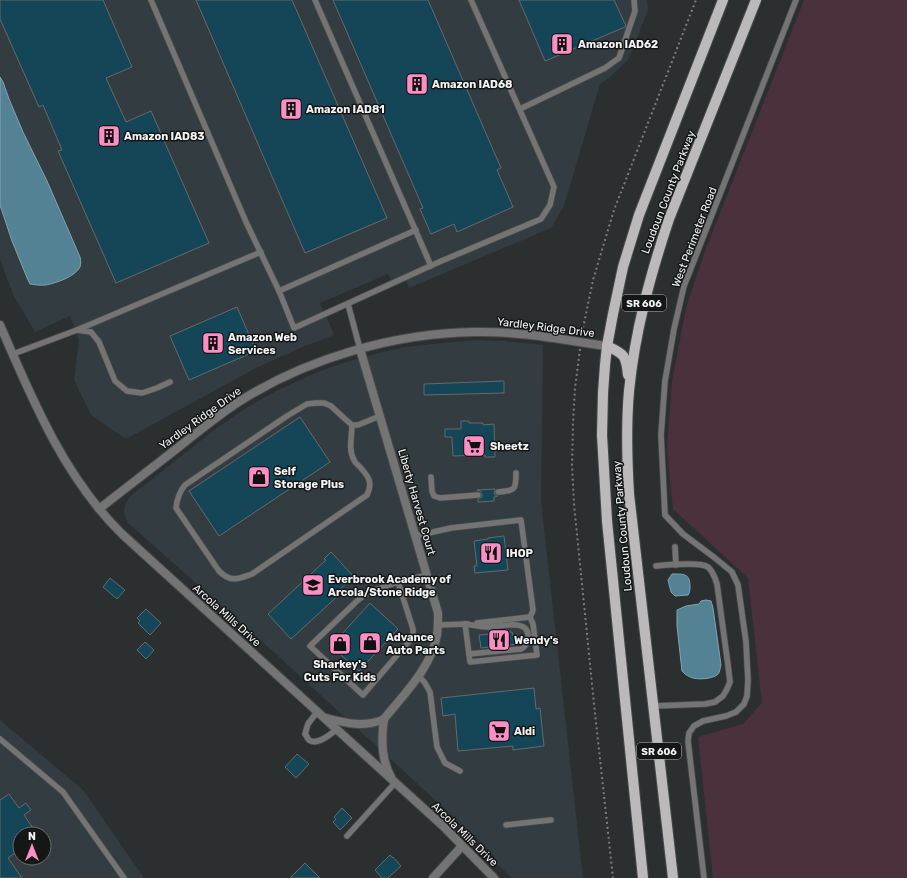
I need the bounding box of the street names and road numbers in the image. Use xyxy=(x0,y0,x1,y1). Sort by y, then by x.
street label: Loudoun County Parkway xyxy=(639,129,698,256)
street label: West Perimeter Road xyxy=(669,185,720,289)
road number: SR 606 xyxy=(622,295,666,311)
street label: Yardley Ridge Drive xyxy=(496,315,595,340)
street label: Yardley Ridge Drive xyxy=(157,384,244,453)
street label: Liberty Harvest Court xyxy=(395,447,438,557)
street label: Loudoun County Parkway xyxy=(610,460,635,592)
street label: Arcola Mills Drive xyxy=(190,582,263,649)
road number: SR 606 xyxy=(637,743,681,759)
street label: Arcola Mills Drive xyxy=(429,800,500,869)

